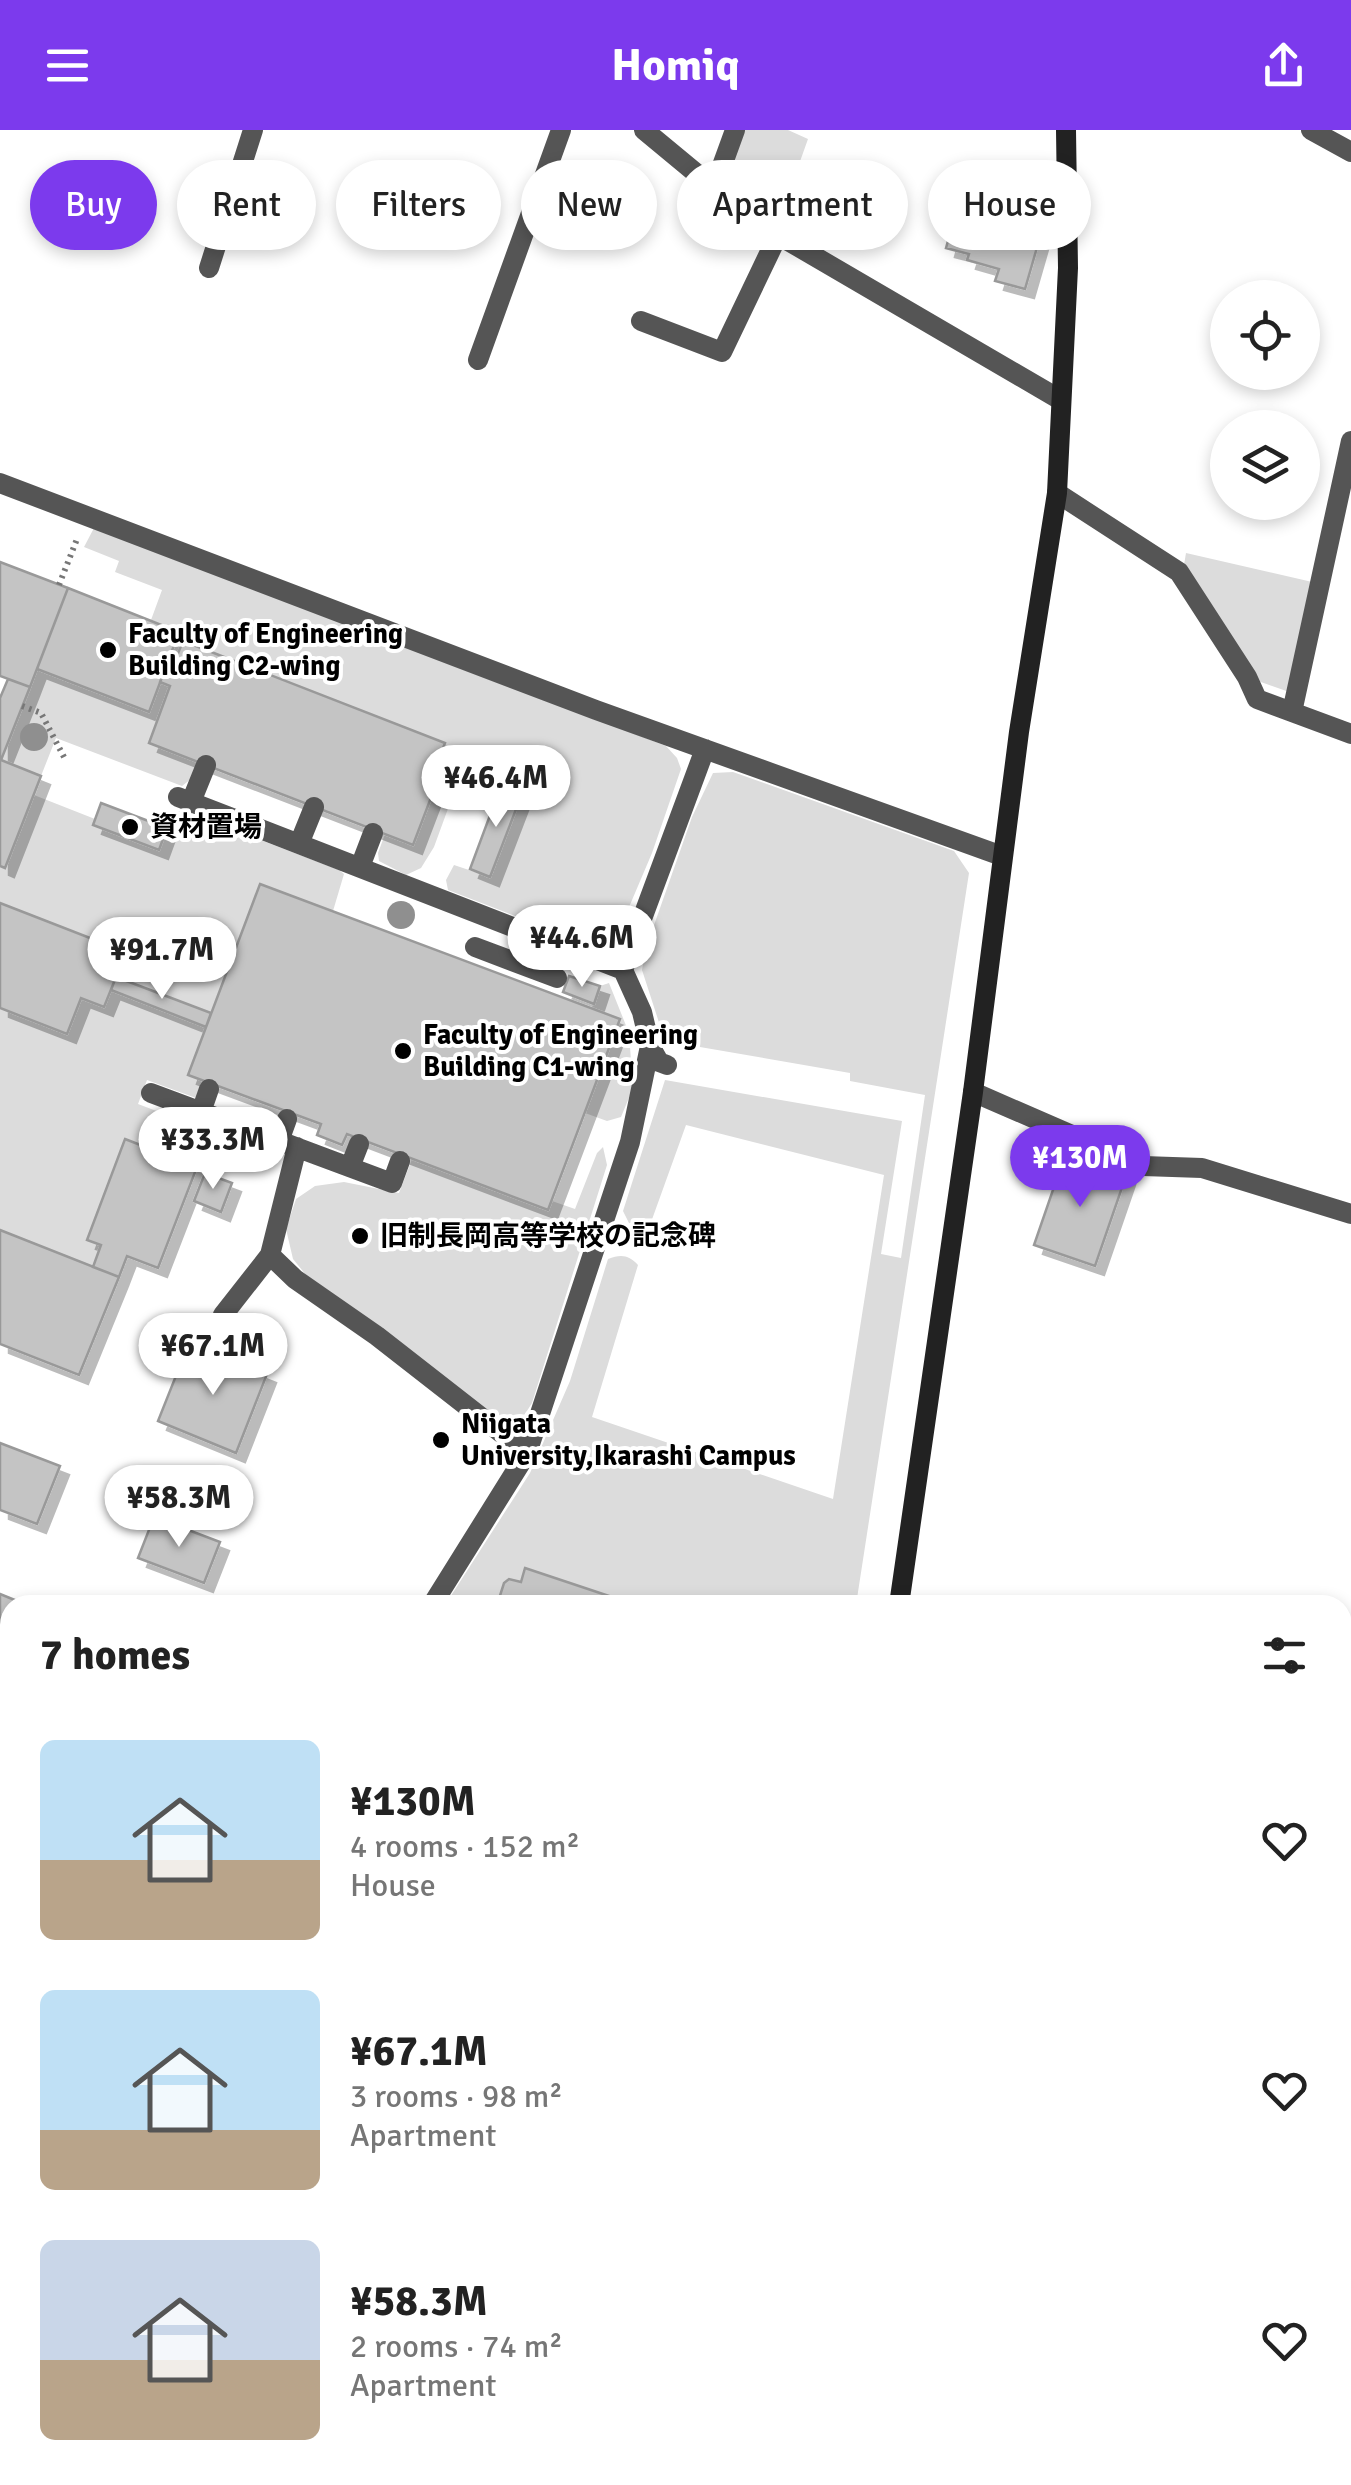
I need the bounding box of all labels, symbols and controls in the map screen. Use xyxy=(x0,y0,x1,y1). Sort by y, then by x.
icon: menu xyxy=(40,38,95,93)
text: Homiq xyxy=(611,38,740,93)
icon: share xyxy=(1256,38,1311,93)
chip: Buy xyxy=(30,160,157,250)
chip: Rent xyxy=(177,160,316,250)
chip: Filters xyxy=(336,160,501,250)
chip: New xyxy=(521,160,657,250)
chip: Apartment xyxy=(677,160,908,250)
chip: House xyxy=(928,160,1091,250)
map controls xyxy=(1210,280,1320,520)
button: locate xyxy=(1210,280,1320,390)
button: layers xyxy=(1210,410,1320,520)
place label: Faculty of Engineering Building C2-wing xyxy=(128,617,403,683)
marker: Faculty of Engineering Building C2-wing xyxy=(97,639,119,661)
pin: ¥46.4M xyxy=(415,745,577,830)
text: ¥46.4M xyxy=(444,758,548,797)
place label: 資材置場 xyxy=(150,810,262,844)
marker: 資材置場 xyxy=(119,816,141,838)
pin: ¥44.6M xyxy=(501,905,663,990)
pin: ¥91.7M xyxy=(81,917,243,1002)
text: ¥44.6M xyxy=(530,918,634,957)
text: ¥91.7M xyxy=(110,930,214,969)
place label: Faculty of Engineering Building C1-wing xyxy=(423,1018,698,1084)
marker: Faculty of Engineering Building C1-wing xyxy=(392,1040,414,1062)
pin: ¥33.3M xyxy=(132,1107,294,1192)
text: ¥33.3M xyxy=(161,1120,265,1159)
pin: ¥130M xyxy=(1010,1125,1150,1210)
text: ¥130M xyxy=(1032,1138,1128,1177)
place label: 旧制長岡高等学校の記念碑 xyxy=(380,1219,716,1253)
marker: 旧制長岡高等学校の記念碑 xyxy=(349,1225,371,1247)
pin: ¥67.1M xyxy=(132,1313,294,1398)
text: ¥67.1M xyxy=(161,1326,265,1365)
place label: Niigata University,Ikarashi Campus xyxy=(461,1407,796,1473)
marker: Niigata University,Ikarashi Campus xyxy=(430,1429,452,1451)
pin: ¥58.3M xyxy=(98,1465,260,1550)
text: ¥58.3M xyxy=(127,1478,231,1517)
icon: filters xyxy=(1257,1628,1312,1683)
text: 7 homes xyxy=(40,1630,190,1681)
text: ¥130M xyxy=(350,1776,476,1827)
icon: home xyxy=(120,1780,240,1900)
icon: heart xyxy=(1257,1813,1312,1868)
text: 4 rooms · 152 m² xyxy=(350,1827,580,1866)
text: House xyxy=(350,1866,436,1905)
text: ¥67.1M xyxy=(350,2026,488,2077)
icon: home xyxy=(120,2030,240,2150)
icon: heart xyxy=(1257,2063,1312,2118)
text: 3 rooms · 98 m² xyxy=(350,2077,563,2116)
text: Apartment xyxy=(350,2116,497,2155)
text: ¥58.3M xyxy=(350,2276,488,2327)
icon: home xyxy=(120,2280,240,2400)
icon: heart xyxy=(1257,2313,1312,2368)
text: 2 rooms · 74 m² xyxy=(350,2327,563,2366)
text: Apartment xyxy=(350,2366,497,2405)

